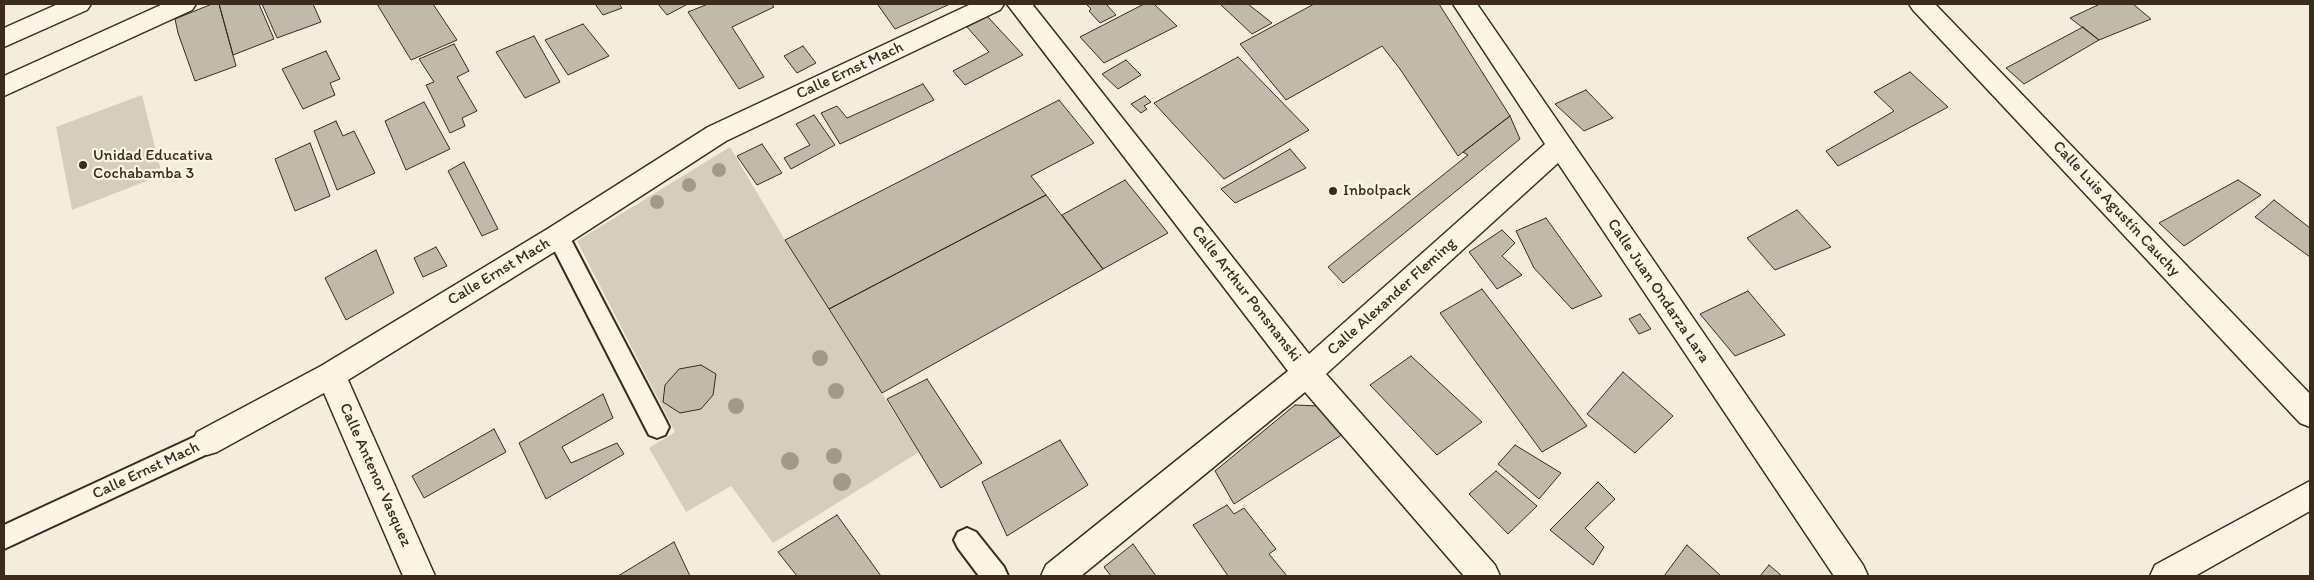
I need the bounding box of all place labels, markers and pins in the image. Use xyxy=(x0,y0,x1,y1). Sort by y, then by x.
place label: Unidad Educativa Cochabamba 3 xyxy=(93,146,213,184)
marker: Unidad Educativa Cochabamba 3 xyxy=(77,159,89,171)
place label: Inbolpack xyxy=(1343,181,1411,201)
marker: Inbolpack xyxy=(1327,185,1339,197)

